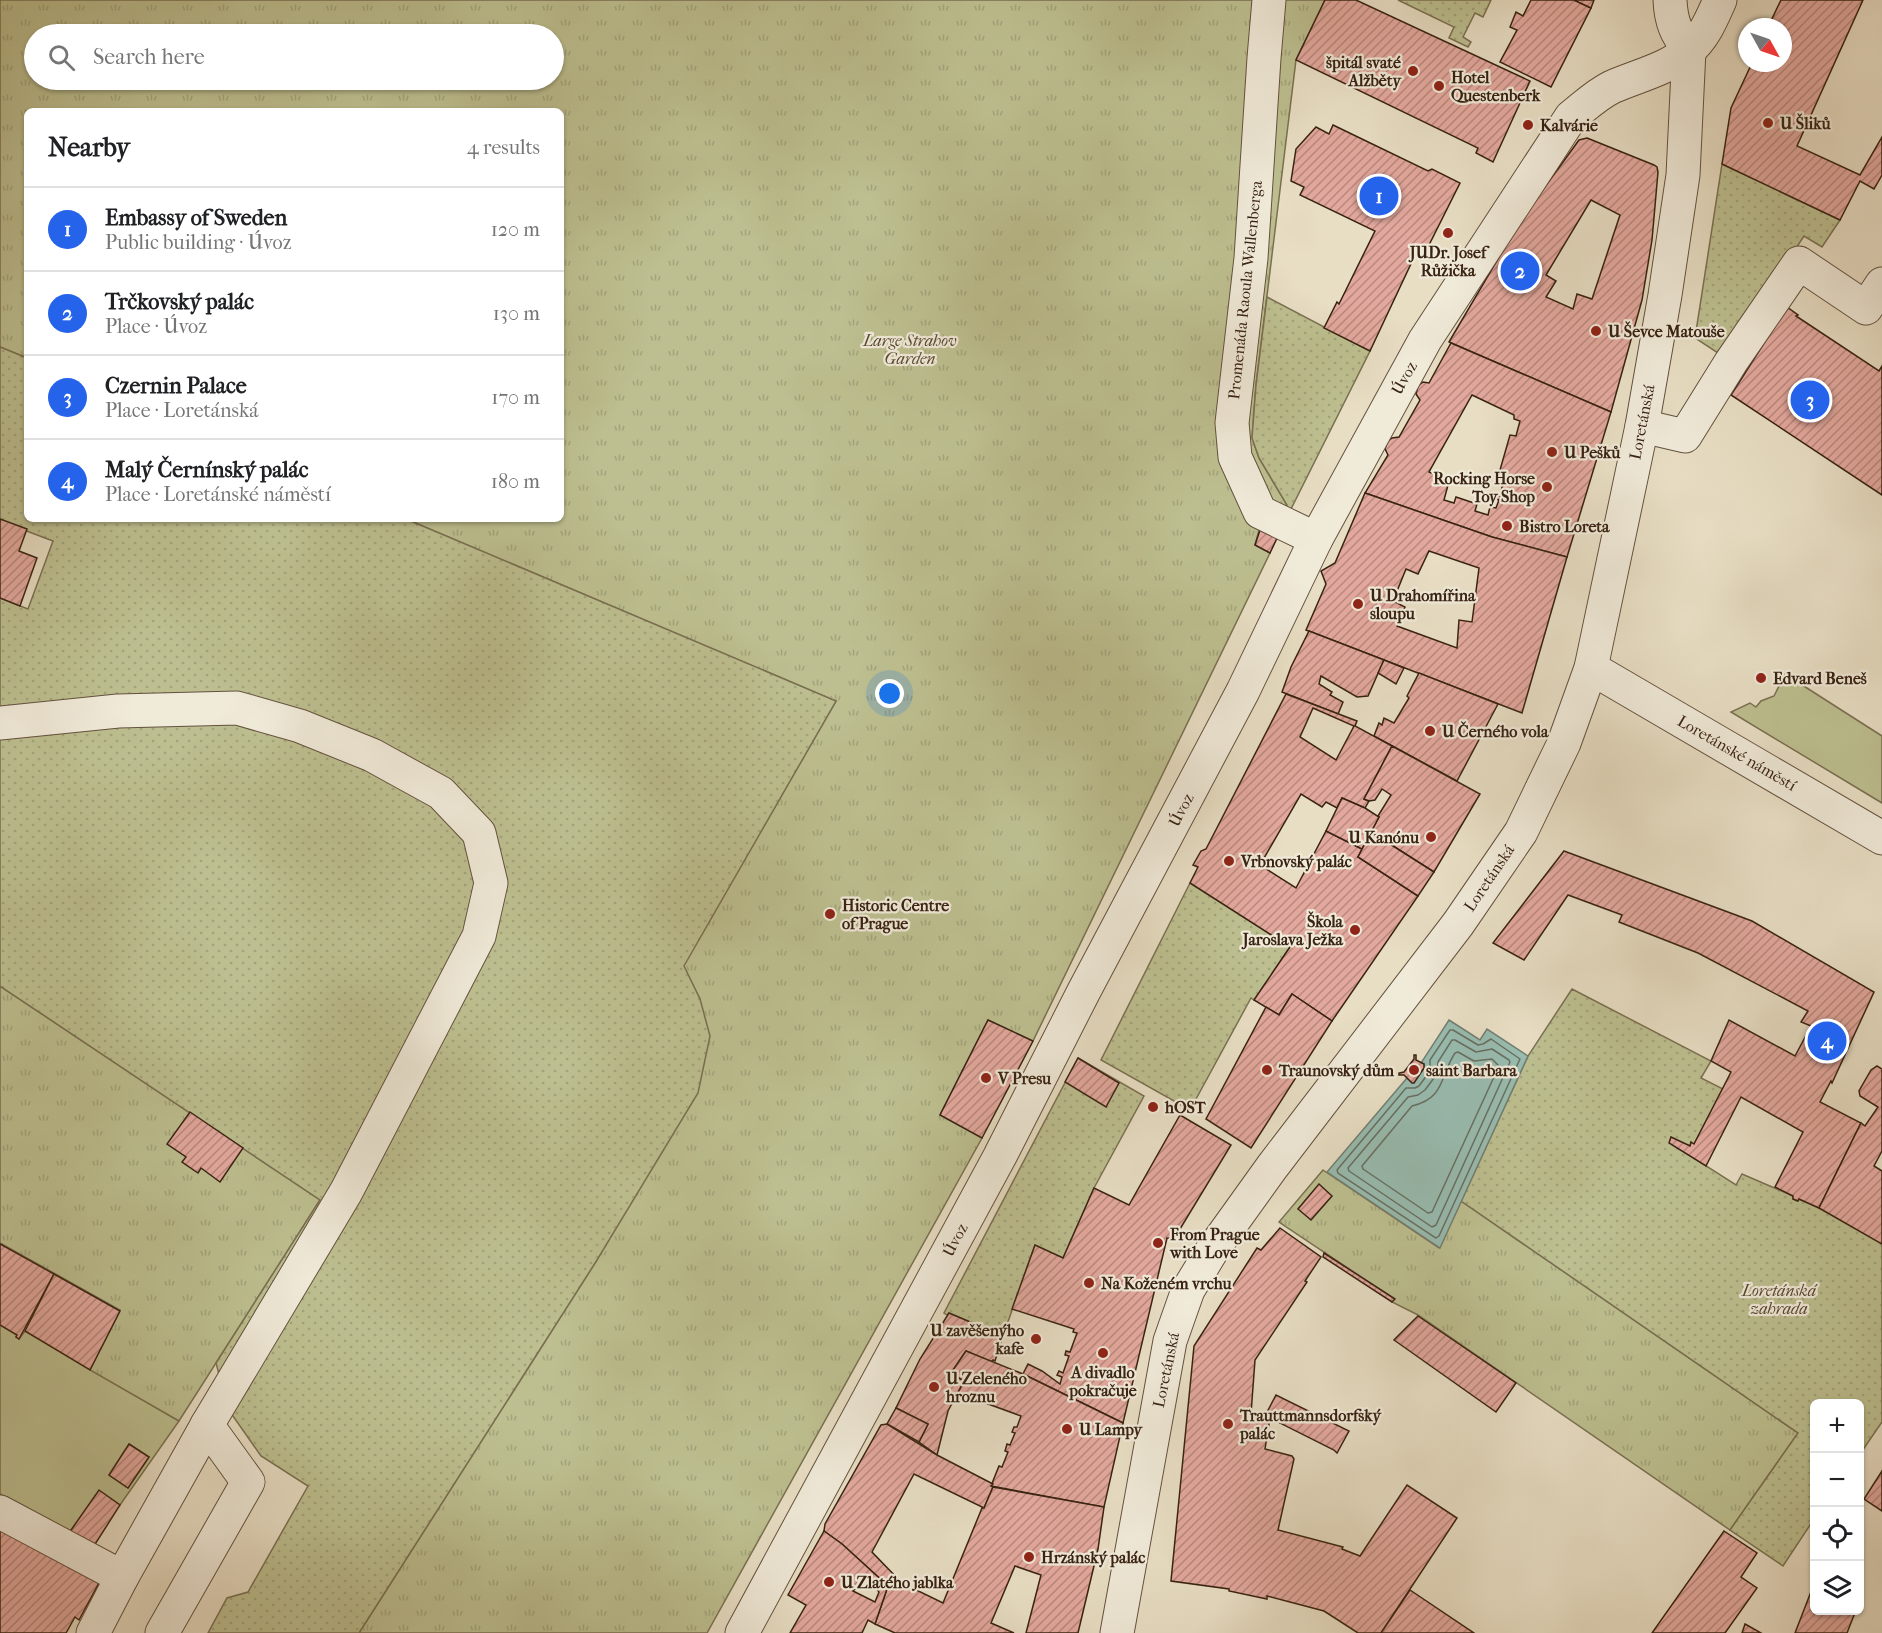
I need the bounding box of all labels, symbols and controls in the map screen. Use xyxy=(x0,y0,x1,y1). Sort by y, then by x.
north arrow xyxy=(1738,18,1792,72)
search box xyxy=(24,24,564,90)
icon: search xyxy=(45,41,78,74)
text: Search here xyxy=(93,44,205,70)
place label: špitál svaté Alžběty xyxy=(1326,53,1402,91)
marker: špitál svaté Alžběty xyxy=(1406,64,1420,78)
place label: Hotel Questenberk xyxy=(1451,68,1541,105)
marker: Hotel Questenberk xyxy=(1432,79,1446,93)
place label: U Šliků xyxy=(1779,113,1832,133)
place label: Kalvárie xyxy=(1540,116,1598,135)
marker: U Šliků xyxy=(1761,116,1775,130)
marker: Kalvárie xyxy=(1521,118,1535,132)
text: Nearby xyxy=(48,132,130,163)
text: 4 results xyxy=(467,136,540,159)
pin: 1 xyxy=(1360,174,1398,218)
street label: Promenáda Raoula Wallenberga xyxy=(1224,179,1266,400)
text: Embassy of Sweden xyxy=(105,205,287,231)
text: 1 xyxy=(64,218,71,241)
text: 120 m xyxy=(491,218,540,241)
marker: JUDr. Josef Růžička xyxy=(1441,226,1455,240)
text: Public building · Úvoz xyxy=(105,231,291,254)
place label: JUDr. Josef Růžička xyxy=(1408,243,1490,280)
pin: 2 xyxy=(1500,248,1540,294)
text: Trčkovský palác xyxy=(105,289,254,315)
text: 2 xyxy=(62,302,73,325)
text: 130 m xyxy=(493,302,540,325)
text: Place · Úvoz xyxy=(105,315,207,338)
place label: U Ševce Matouše xyxy=(1607,321,1725,341)
marker: U Ševce Matouše xyxy=(1589,324,1603,338)
park label: Large Strahov Garden xyxy=(862,331,957,368)
street label: Úvoz xyxy=(1387,358,1421,398)
text: Czernin Palace xyxy=(105,373,247,399)
pin: 3 xyxy=(1790,378,1830,422)
street label: Loretánská xyxy=(1625,382,1659,461)
text: 3 xyxy=(63,386,72,409)
text: 170 m xyxy=(491,386,540,409)
text: Place · Loretánská xyxy=(105,399,259,422)
place label: U Pešků xyxy=(1563,443,1621,462)
marker: U Pešků xyxy=(1545,445,1559,459)
text: Malý Černínský palác xyxy=(105,457,308,483)
place label: Rocking Horse Toy Shop xyxy=(1433,469,1535,507)
text: 4 xyxy=(62,470,73,493)
text: 180 m xyxy=(491,470,540,493)
marker: Rocking Horse Toy Shop xyxy=(1540,480,1554,494)
text: Place · Loretánské náměstí xyxy=(105,483,331,506)
place label: Bistro Loreta xyxy=(1519,517,1610,536)
marker: Bistro Loreta xyxy=(1500,519,1514,533)
place label: U Drahomířina sloupu xyxy=(1369,586,1476,624)
marker: U Drahomířina sloupu xyxy=(1351,597,1365,611)
place label: Edvard Beneš xyxy=(1773,669,1867,688)
marker: Edvard Beneš xyxy=(1754,671,1768,685)
your location xyxy=(875,679,904,708)
street label: Loretánské náměstí xyxy=(1674,711,1800,795)
place label: U Černého vola xyxy=(1441,721,1549,741)
marker: U Černého vola xyxy=(1423,724,1437,738)
street label: Úvoz xyxy=(1164,790,1198,830)
place label: U Kanónu xyxy=(1348,828,1420,847)
marker: U Kanónu xyxy=(1424,830,1438,844)
street label: Loretánská xyxy=(1460,841,1519,915)
place label: Vrbnovský palác xyxy=(1240,852,1352,872)
marker: Vrbnovský palác xyxy=(1222,854,1236,868)
place label: Historic Centre of Prague xyxy=(842,896,949,934)
marker: Historic Centre of Prague xyxy=(823,907,837,921)
place label: Škola Jaroslava Ježka xyxy=(1241,911,1344,950)
marker: Škola Jaroslava Ježka xyxy=(1348,923,1362,937)
pin: 4 xyxy=(1808,1018,1846,1064)
place label: Traunovský dům xyxy=(1278,1061,1395,1081)
place label: saint Barbara xyxy=(1426,1061,1518,1080)
marker: Traunovský dům xyxy=(1260,1063,1274,1077)
marker: saint Barbara xyxy=(1407,1063,1421,1077)
place label: V Presu xyxy=(997,1069,1052,1088)
marker: V Presu xyxy=(979,1071,993,1085)
place label: hOST xyxy=(1164,1098,1207,1117)
marker: hOST xyxy=(1146,1100,1160,1114)
street label: Úvoz xyxy=(938,1220,972,1260)
place label: From Prague with Love xyxy=(1169,1225,1260,1262)
marker: From Prague with Love xyxy=(1151,1236,1165,1250)
place label: Na Koženém vrchu xyxy=(1101,1274,1232,1293)
marker: Na Koženém vrchu xyxy=(1082,1276,1096,1290)
park label: Loretánská zahrada xyxy=(1741,1281,1818,1318)
place label: U zavěšenýho kafe xyxy=(929,1321,1024,1358)
street label: Loretánská xyxy=(1149,1330,1183,1409)
marker: U zavěšenýho kafe xyxy=(1029,1332,1043,1346)
marker: A divadlo pokračuje xyxy=(1096,1346,1110,1360)
place label: A divadlo pokračuje xyxy=(1068,1363,1137,1401)
place label: U Zeleného hroznu xyxy=(945,1369,1027,1406)
marker: U Zeleného hroznu xyxy=(927,1380,941,1394)
map controls xyxy=(1810,1399,1864,1615)
button: + xyxy=(1810,1399,1864,1453)
place label: Trauttmannsdorfský palác xyxy=(1239,1406,1382,1444)
marker: Trauttmannsdorfský palác xyxy=(1221,1417,1235,1431)
place label: U Lampy xyxy=(1078,1420,1144,1440)
marker: U Lampy xyxy=(1060,1422,1074,1436)
button: − xyxy=(1810,1453,1864,1507)
button: locate xyxy=(1810,1507,1864,1561)
place label: Hrzánský palác xyxy=(1041,1548,1145,1568)
marker: Hrzánský palác xyxy=(1022,1550,1036,1564)
button: layers xyxy=(1810,1561,1864,1615)
place label: U Zlatého jablka xyxy=(840,1573,954,1592)
marker: U Zlatého jablka xyxy=(822,1575,836,1589)

